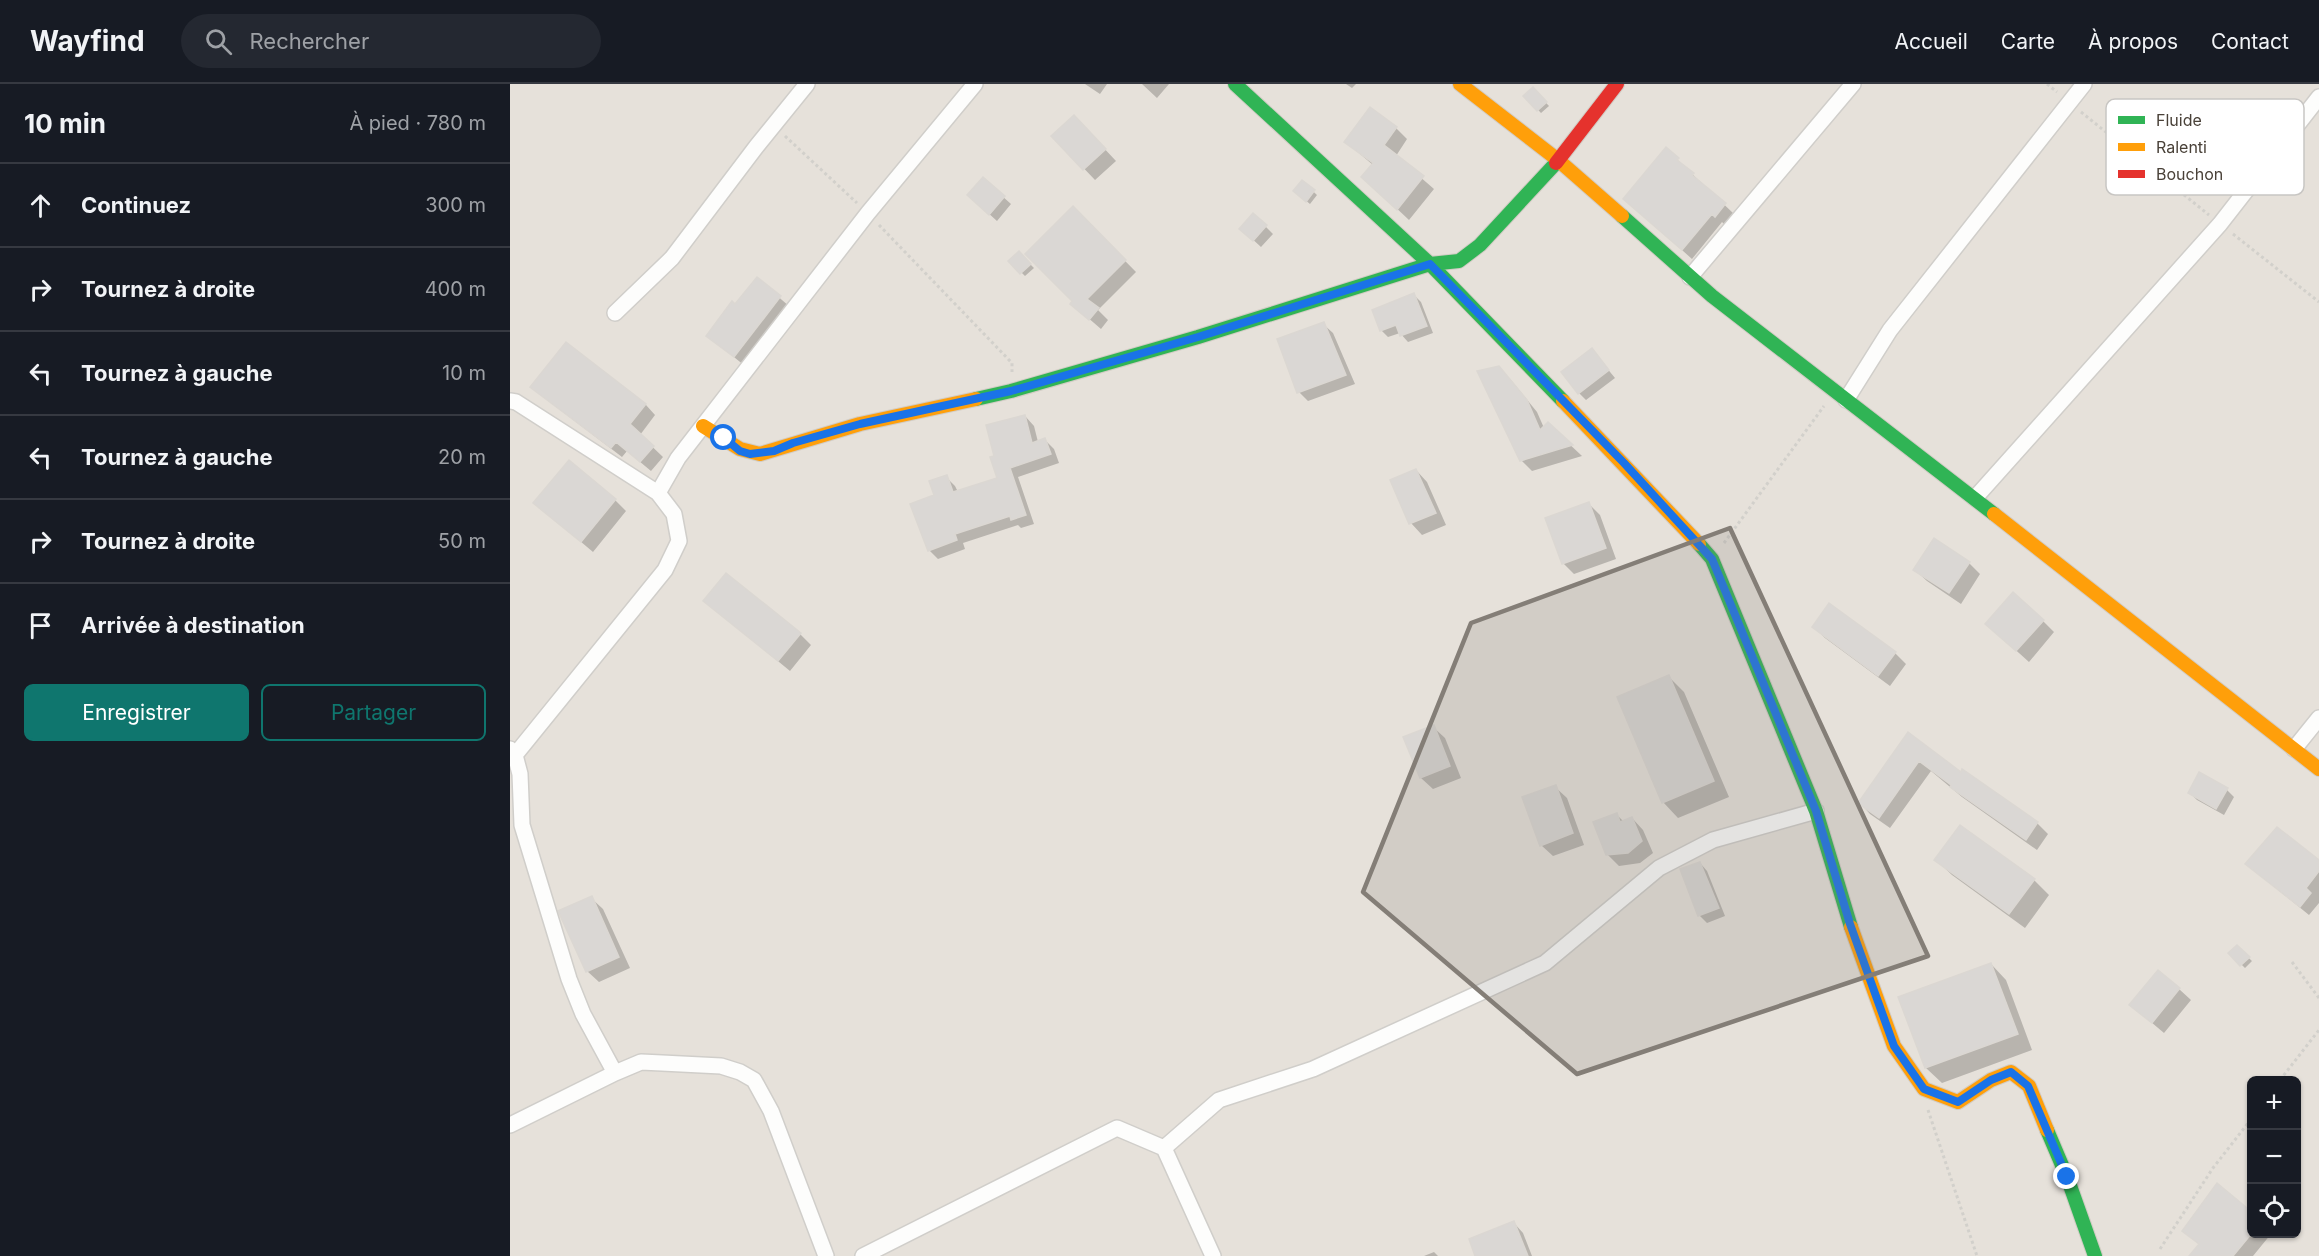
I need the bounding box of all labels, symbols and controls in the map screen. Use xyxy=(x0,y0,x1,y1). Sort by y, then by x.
search box xyxy=(181,14,601,68)
text: Wayfind xyxy=(30,24,145,58)
icon: search xyxy=(202,25,235,58)
text: Rechercher xyxy=(250,28,369,54)
text: Accueil xyxy=(1894,29,1968,54)
text: Carte xyxy=(2001,29,2055,54)
text: À propos xyxy=(2088,29,2178,54)
text: Contact xyxy=(2211,29,2289,54)
legend xyxy=(2106,99,2304,195)
text: 10 min xyxy=(24,108,106,139)
text: Fluide xyxy=(2156,110,2202,130)
text: À pied · 780 m xyxy=(349,111,486,135)
text: Ralenti xyxy=(2156,137,2207,157)
text: Bouchon xyxy=(2156,164,2223,184)
icon: ahead xyxy=(24,189,57,222)
text: Continuez xyxy=(81,192,191,218)
text: 300 m xyxy=(425,193,486,217)
icon: right xyxy=(24,273,57,306)
text: Tournez à droite xyxy=(81,276,255,302)
text: 400 m xyxy=(425,277,486,301)
icon: left xyxy=(24,357,57,390)
text: Tournez à gauche xyxy=(81,360,273,386)
text: 10 m xyxy=(442,361,486,385)
route start xyxy=(710,424,736,450)
icon: left xyxy=(24,441,57,474)
text: Tournez à gauche xyxy=(81,444,273,470)
text: 20 m xyxy=(438,445,486,469)
icon: right xyxy=(24,525,57,558)
text: Tournez à droite xyxy=(81,528,255,554)
text: 50 m xyxy=(438,529,486,553)
icon: arrive xyxy=(24,609,57,642)
text: Arrivée à destination xyxy=(81,612,305,638)
button: Enregistrer xyxy=(24,684,249,741)
button: Partager xyxy=(261,684,486,741)
map controls xyxy=(2247,1076,2301,1238)
button: + xyxy=(2247,1076,2301,1130)
button: − xyxy=(2247,1130,2301,1184)
route end xyxy=(2053,1163,2079,1189)
button: locate xyxy=(2247,1184,2301,1238)

